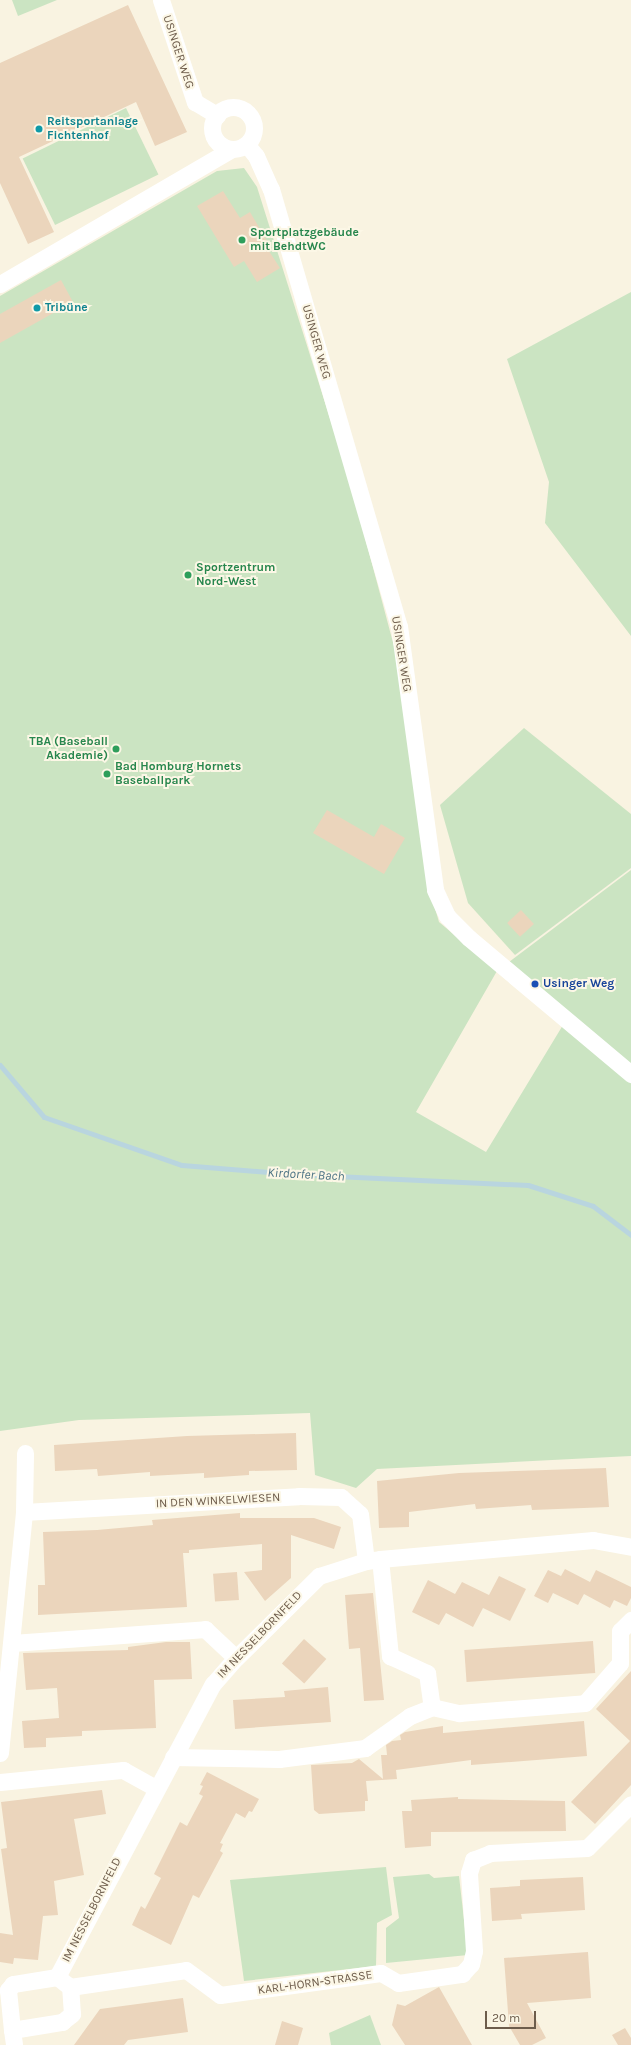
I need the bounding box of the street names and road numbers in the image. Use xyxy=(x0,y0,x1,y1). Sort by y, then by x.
street label: USINGER WEG xyxy=(159,13,197,91)
street label: USINGER WEG xyxy=(299,303,333,381)
street label: USINGER WEG xyxy=(388,615,414,693)
street label: IN DEN WINKELWIESEN xyxy=(155,1491,281,1511)
street label: IM NESSELBORNFELD xyxy=(215,1588,305,1682)
street label: IM NESSELBORNFELD xyxy=(59,1855,125,1965)
street label: KARL-HORN-STRASSE xyxy=(257,1968,373,1998)

